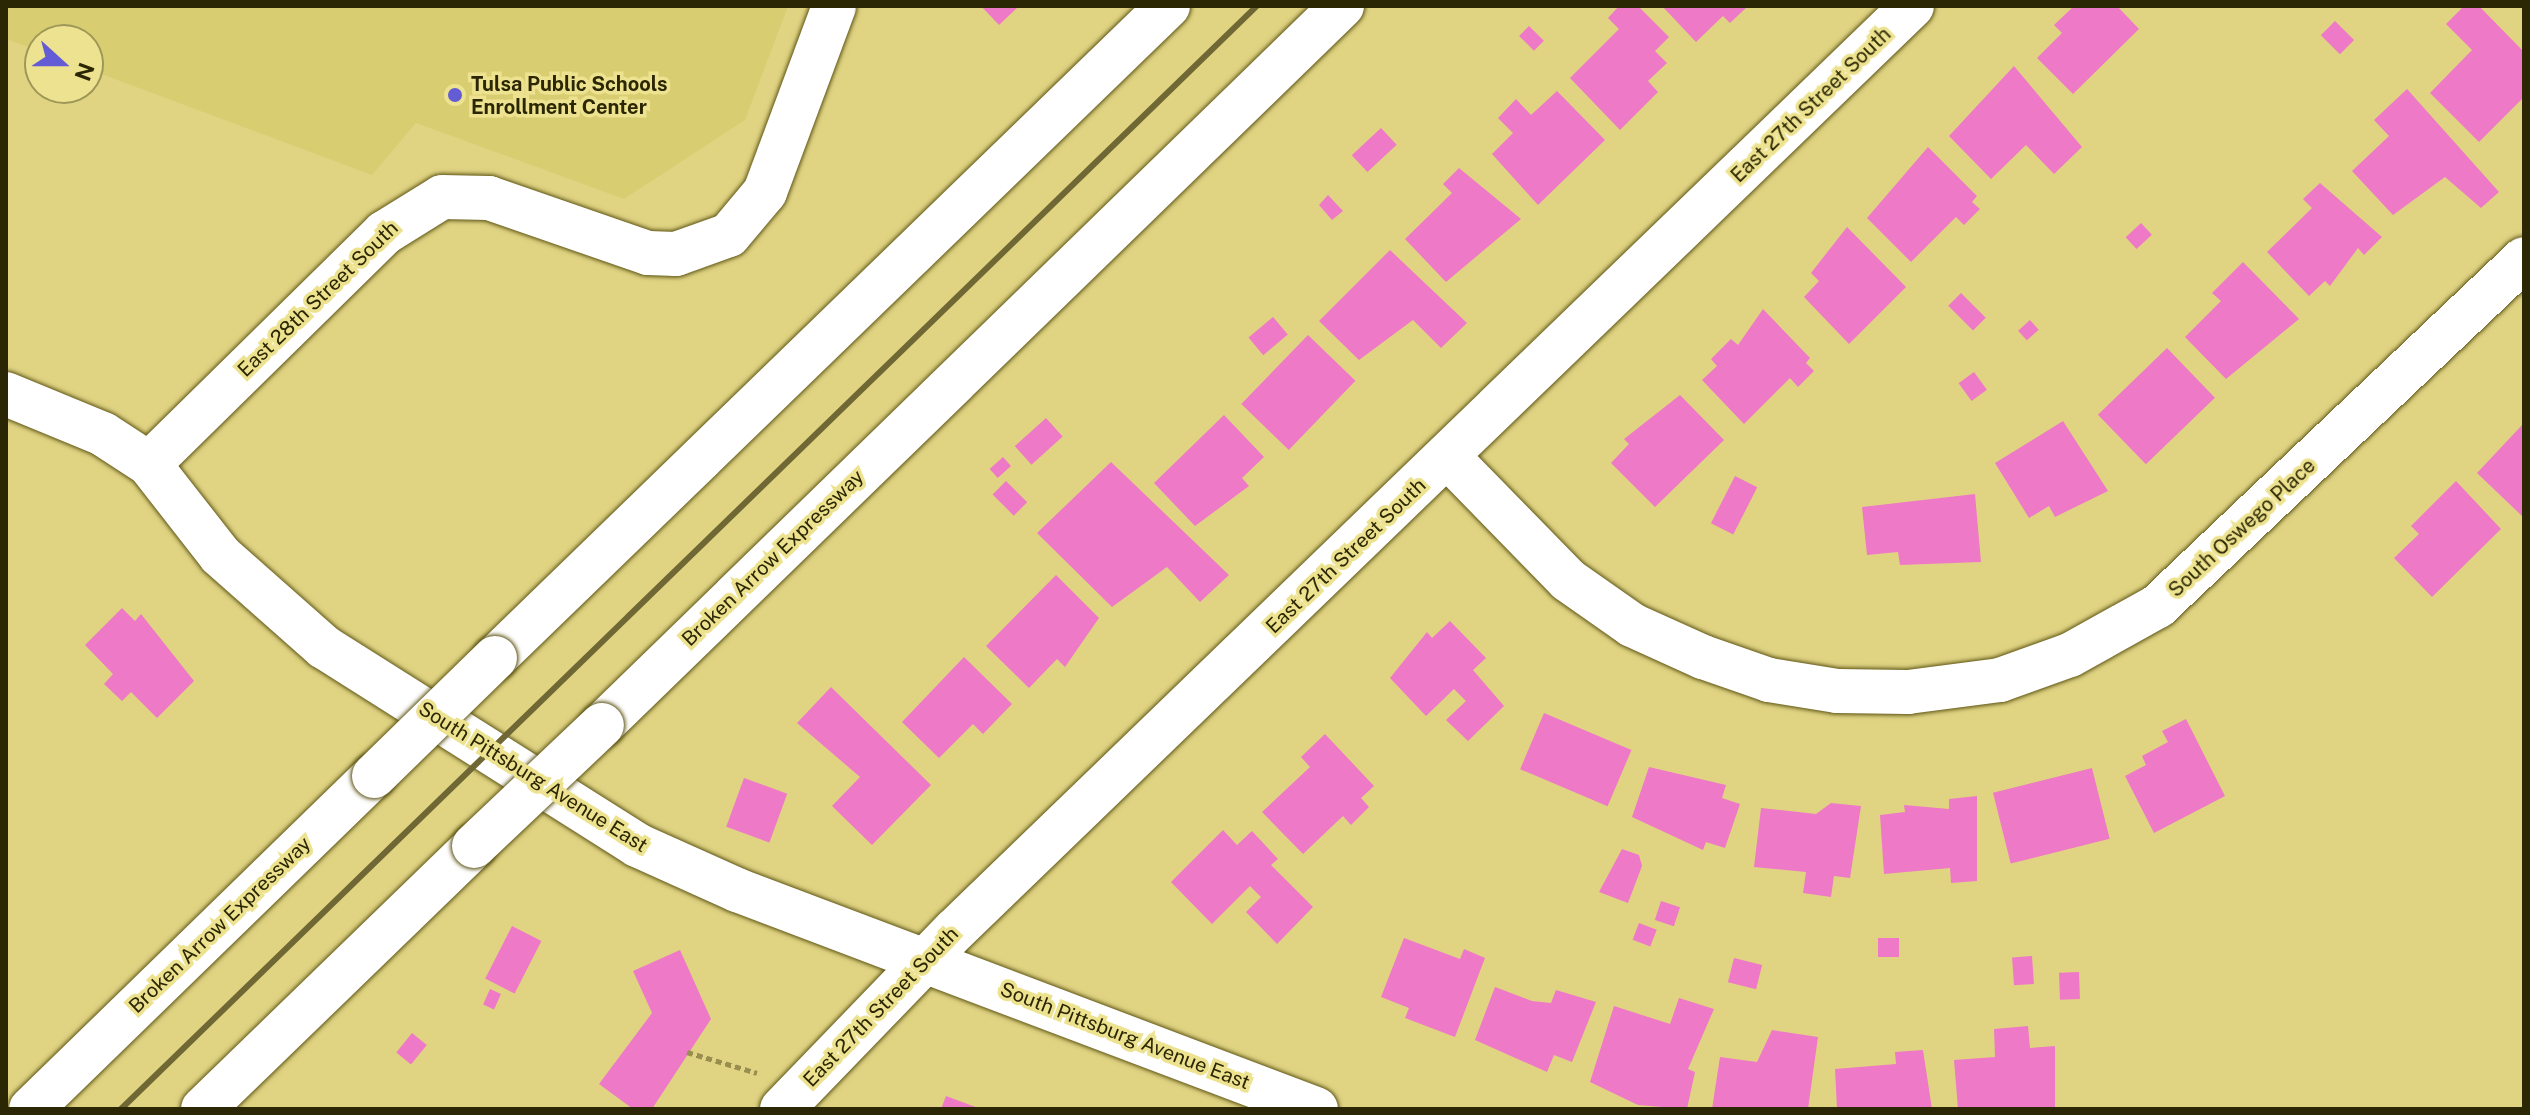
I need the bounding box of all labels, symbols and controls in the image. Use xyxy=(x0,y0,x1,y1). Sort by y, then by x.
street label: East 27th Street South xyxy=(1726,22,1896,188)
north arrow xyxy=(24,24,104,104)
text: N xyxy=(69,59,100,85)
place label: Tulsa Public Schools Enrollment Center xyxy=(471,72,668,119)
marker: Tulsa Public Schools Enrollment Center xyxy=(446,86,464,104)
street label: East 28th Street South xyxy=(233,216,403,382)
street label: South Oswego Place xyxy=(2164,454,2320,602)
street label: Broken Arrow Expressway xyxy=(677,465,869,651)
street label: East 27th Street South xyxy=(1261,473,1431,639)
street label: South Pittsburg Avenue East xyxy=(414,696,652,858)
street label: Broken Arrow Expressway xyxy=(124,832,316,1018)
street label: East 27th Street South xyxy=(798,922,964,1092)
street label: South Pittsburg Avenue East xyxy=(997,977,1253,1095)

